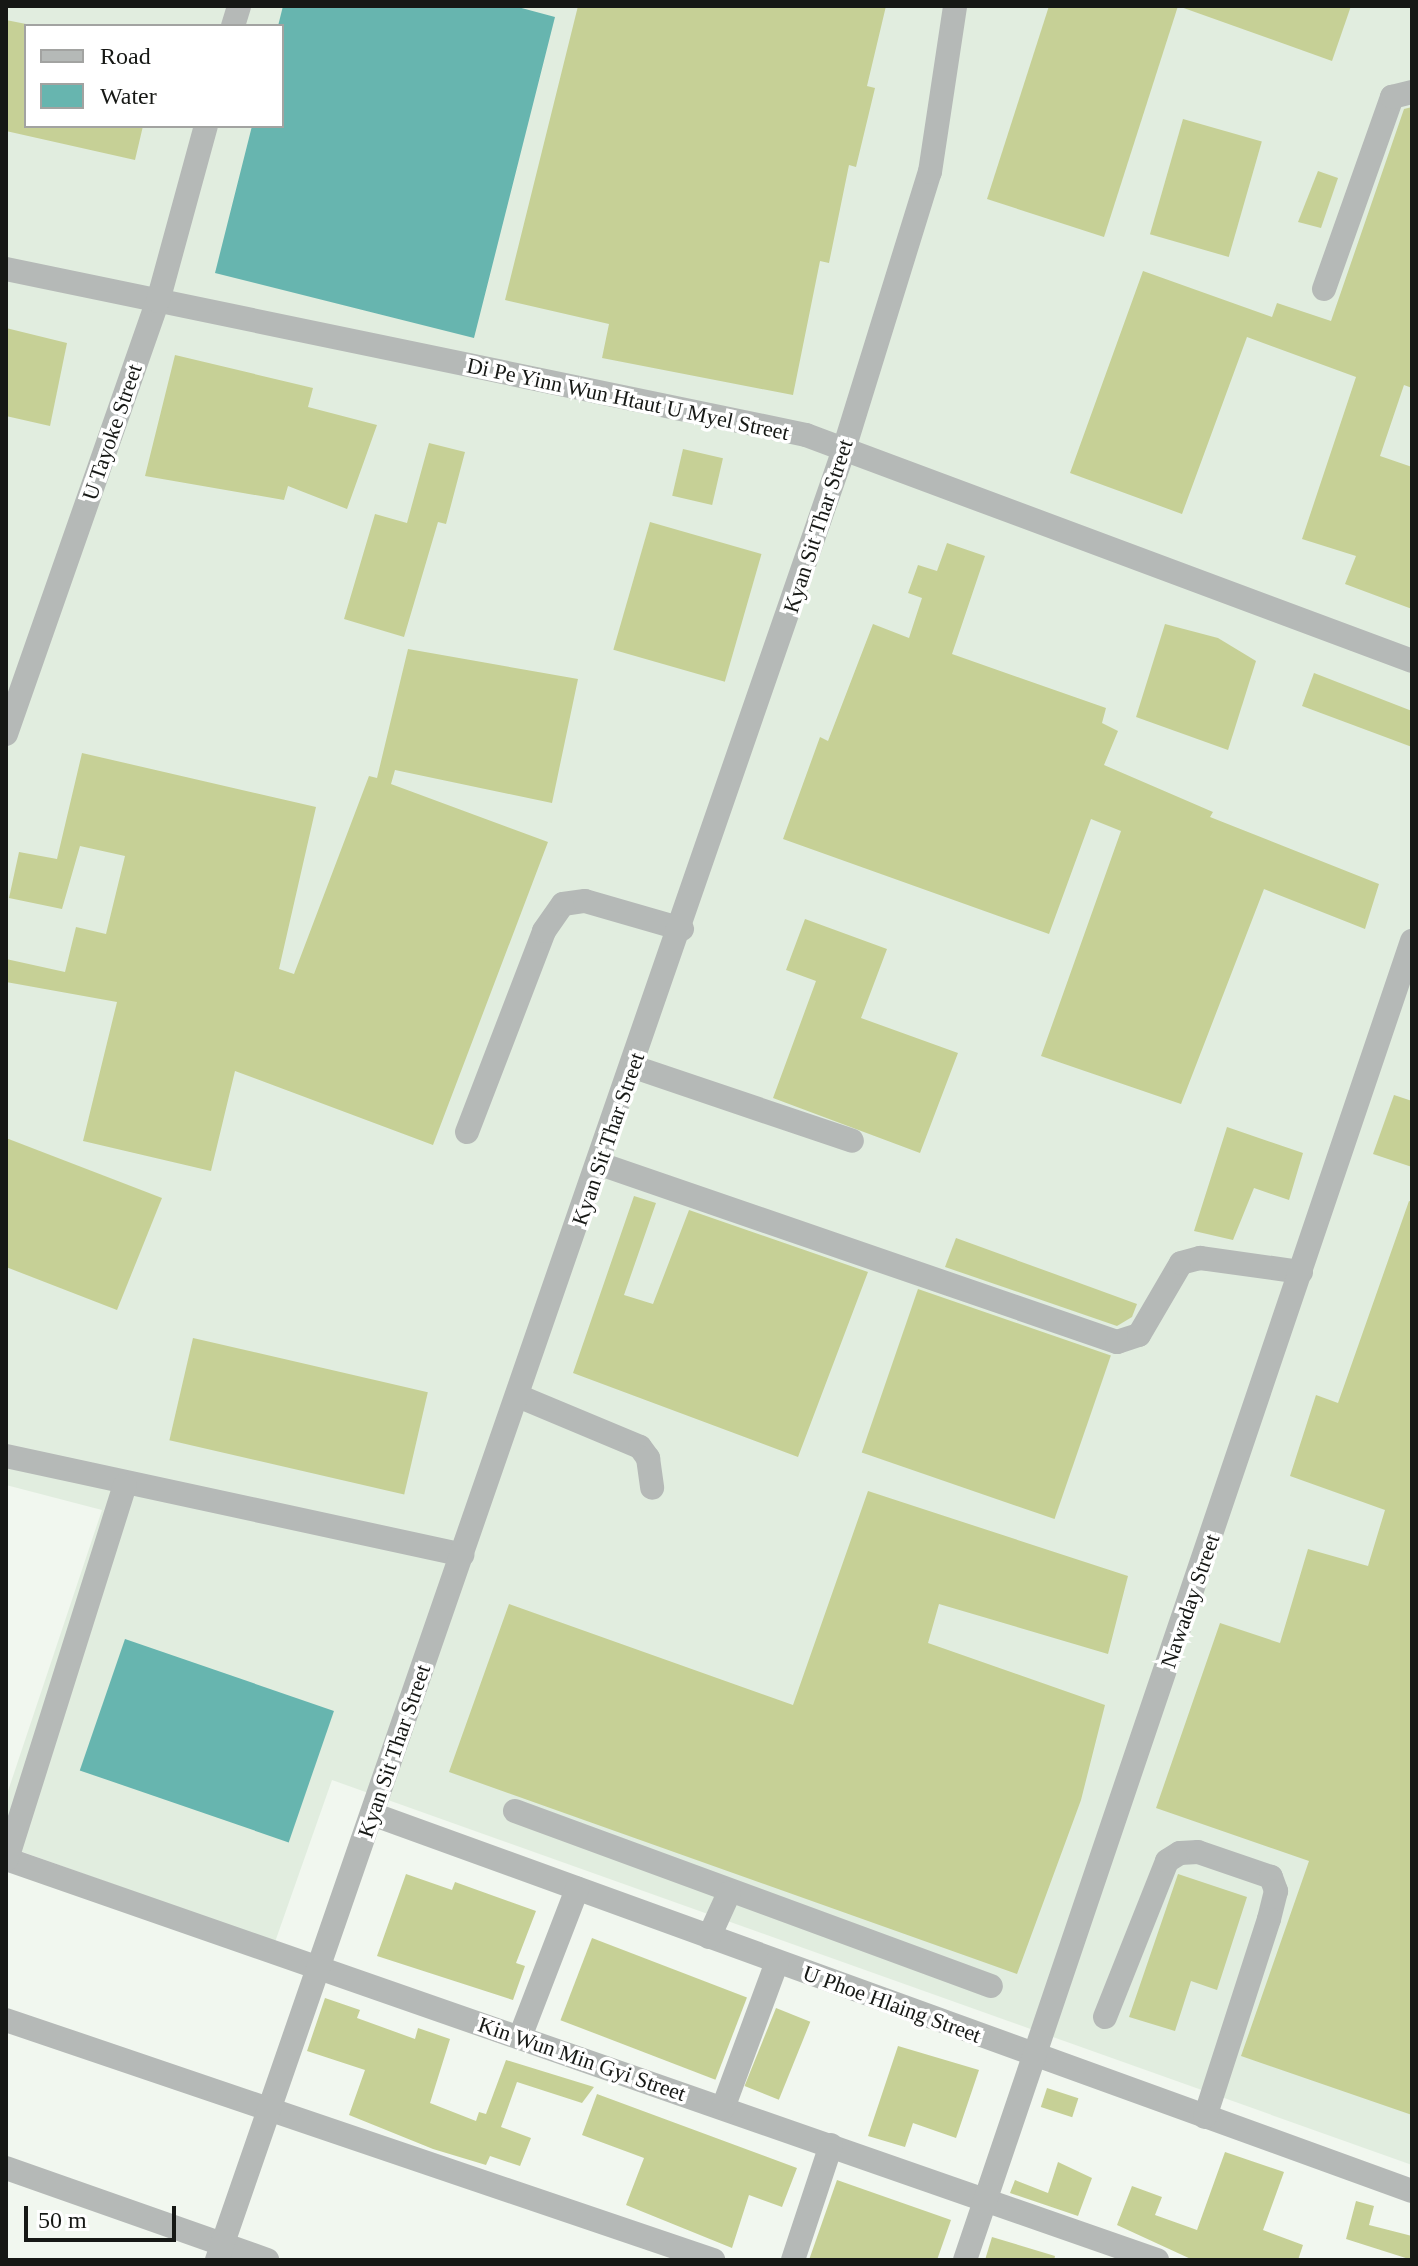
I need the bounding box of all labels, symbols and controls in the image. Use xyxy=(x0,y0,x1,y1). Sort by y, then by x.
legend xyxy=(24,24,284,128)
text: Road xyxy=(100,43,151,69)
text: Water xyxy=(100,83,157,109)
street label: Di Pe Yinn Wun Htaut U Myel Street xyxy=(447,348,809,450)
street label: U Tayoke Street xyxy=(73,352,151,512)
street label: Kyan Sit Thar Street xyxy=(774,426,862,626)
street label: Kyan Sit Thar Street xyxy=(563,1039,653,1239)
street label: Nawaday Street xyxy=(1151,1520,1229,1682)
street label: Kyan Sit Thar Street xyxy=(349,1651,439,1851)
street label: U Phoe Hlaing Street xyxy=(787,1955,997,2053)
street label: Kin Wun Min Gyi Street xyxy=(466,2008,698,2110)
scale bar xyxy=(28,2190,180,2240)
text: 50 m xyxy=(38,2207,87,2233)

